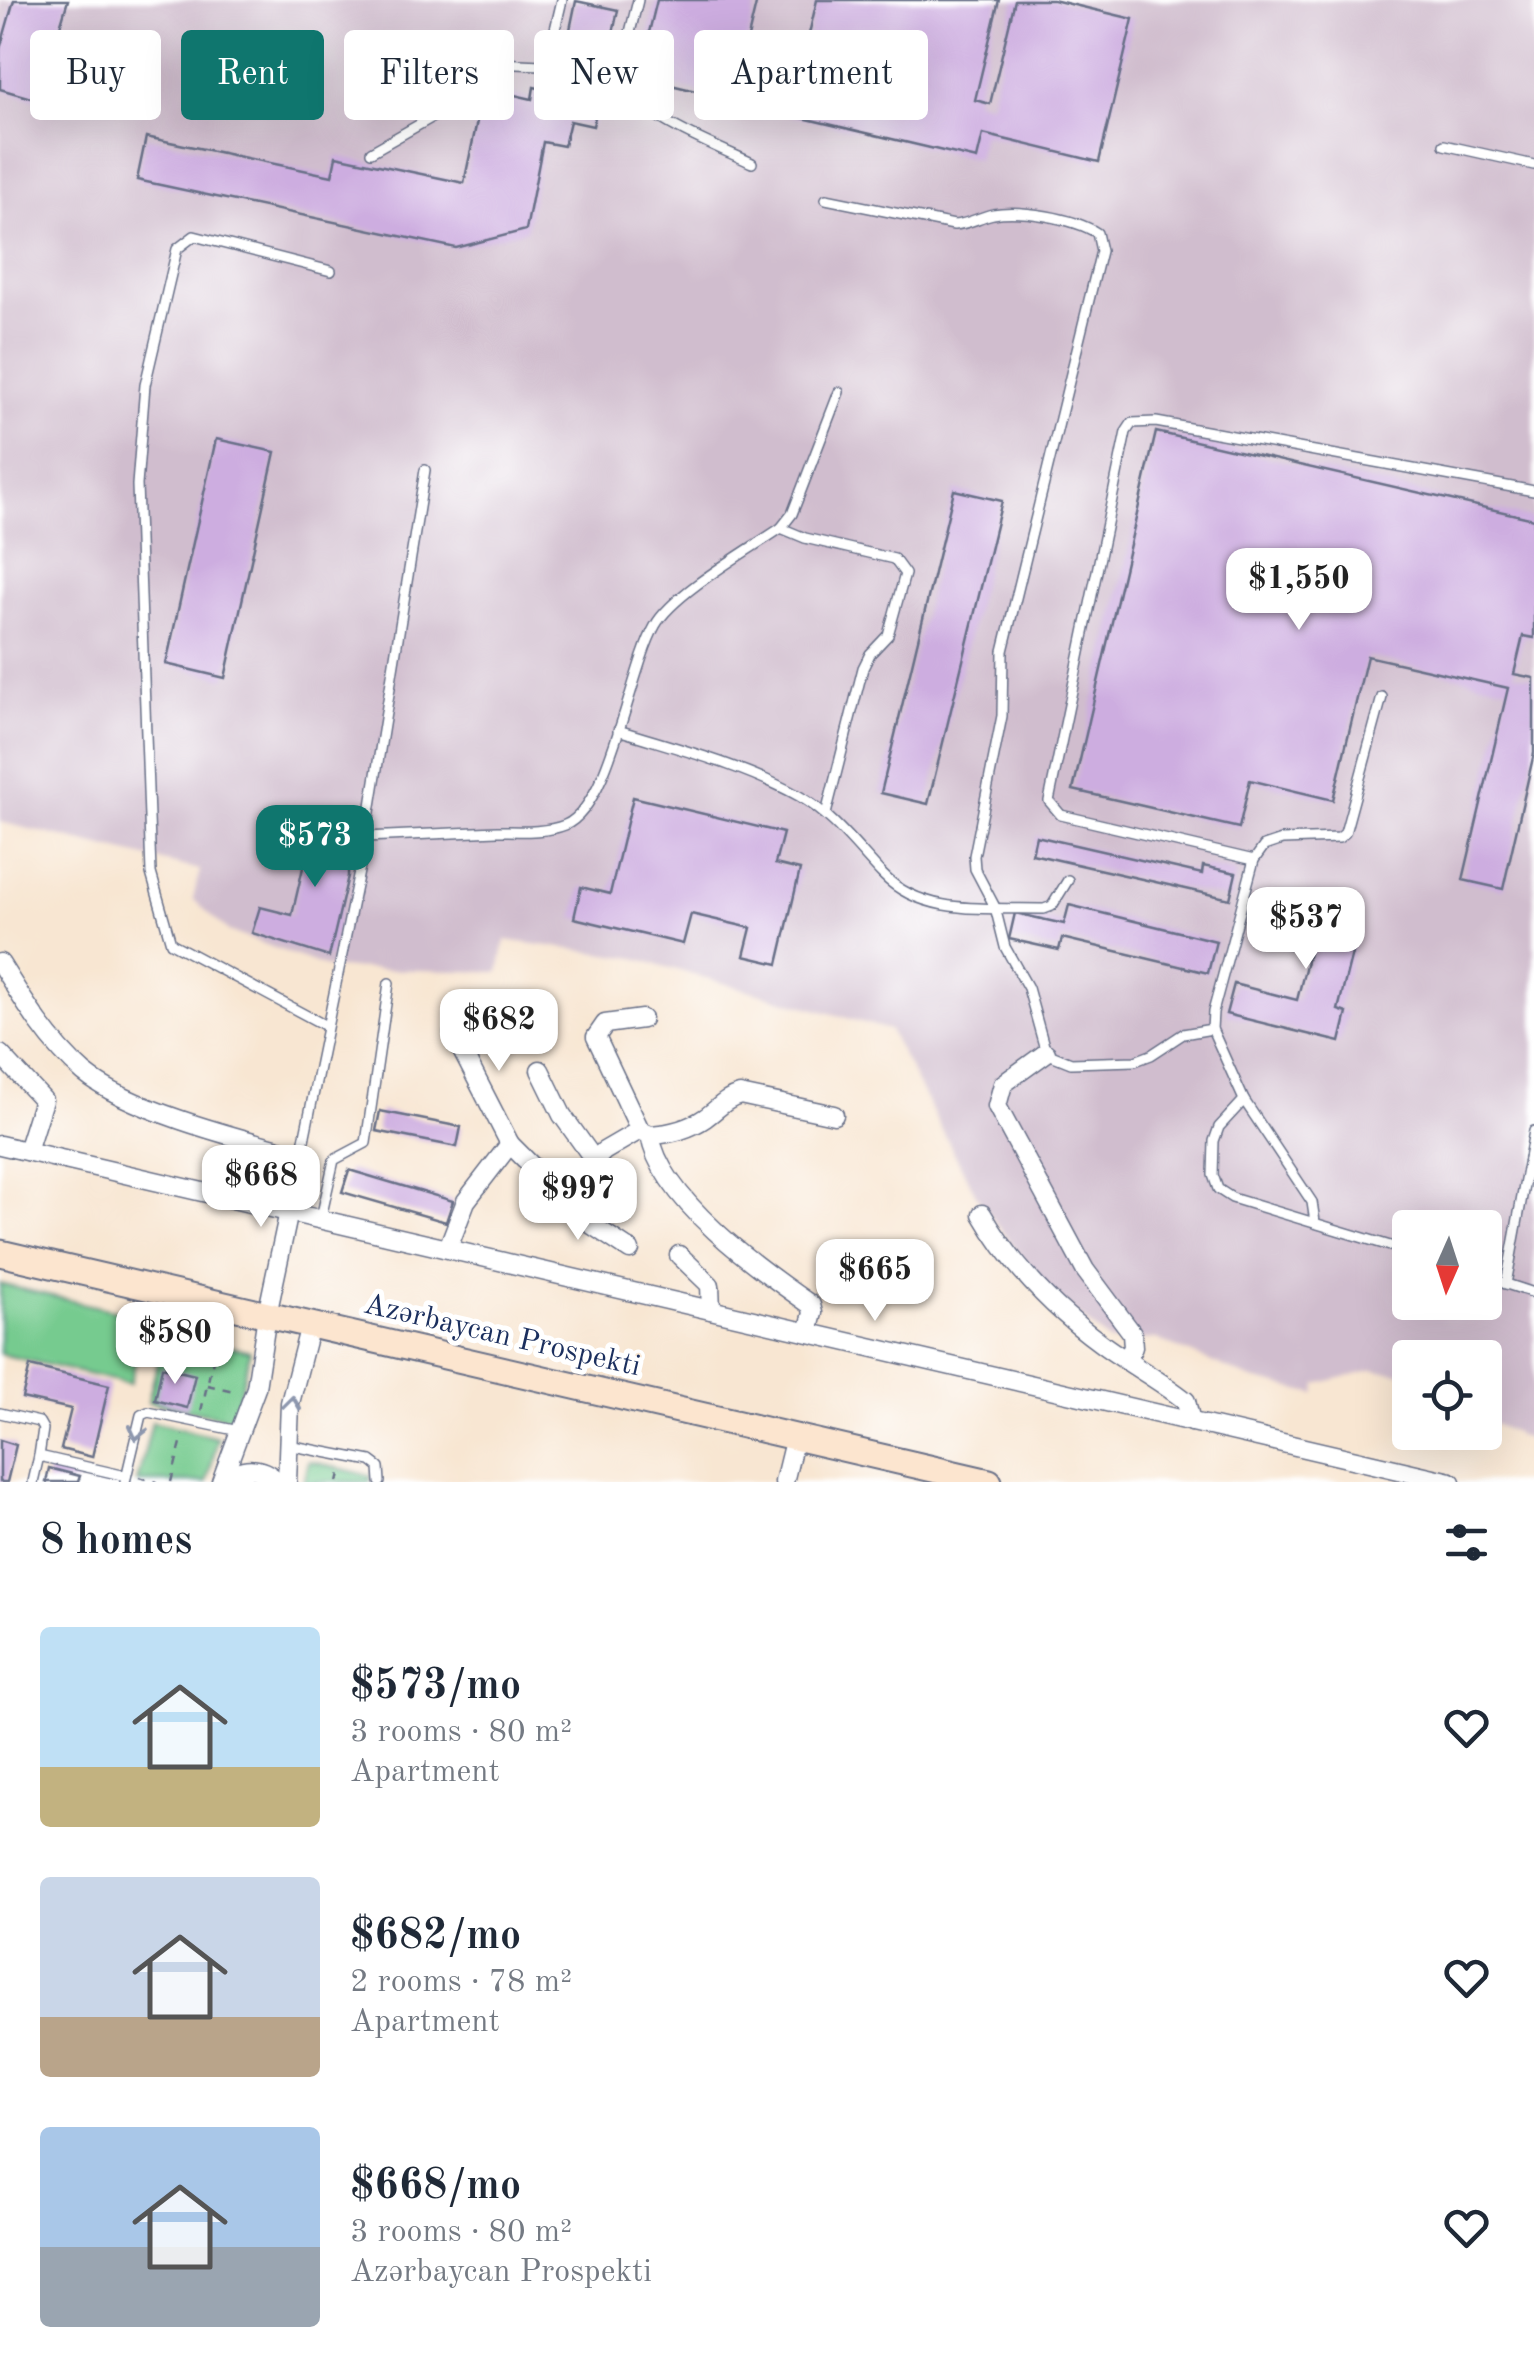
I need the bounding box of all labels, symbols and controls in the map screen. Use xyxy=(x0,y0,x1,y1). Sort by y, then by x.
chip: Buy xyxy=(30,30,161,120)
chip: Rent xyxy=(181,30,324,120)
chip: Filters xyxy=(344,30,514,120)
chip: New xyxy=(534,30,674,120)
chip: Apartment xyxy=(694,30,928,120)
pin: $1,550 xyxy=(1218,548,1380,633)
text: $1,550 xyxy=(1248,564,1350,596)
pin: $573 xyxy=(256,805,374,890)
text: $573 xyxy=(278,821,352,853)
pin: $537 xyxy=(1247,887,1365,972)
text: $537 xyxy=(1269,903,1343,935)
pin: $682 xyxy=(440,989,558,1074)
text: $682 xyxy=(462,1005,536,1037)
pin: $668 xyxy=(202,1145,320,1230)
pin: $997 xyxy=(519,1158,637,1243)
text: $668 xyxy=(224,1161,298,1193)
text: $997 xyxy=(541,1174,615,1206)
north arrow xyxy=(1392,1210,1502,1320)
map controls xyxy=(1392,1210,1502,1450)
pin: $665 xyxy=(816,1239,934,1324)
text: $665 xyxy=(838,1255,912,1287)
street label: Azərbaycan Prospekti xyxy=(361,1290,643,1382)
pin: $580 xyxy=(116,1302,234,1387)
text: $580 xyxy=(138,1318,212,1350)
button: locate xyxy=(1392,1340,1502,1450)
one-way arrow xyxy=(281,1394,302,1410)
one-way arrow xyxy=(127,1423,148,1441)
icon: filters xyxy=(1439,1515,1494,1570)
text: 8 homes xyxy=(40,1521,192,1563)
text: $573/mo xyxy=(350,1666,521,1708)
icon: home xyxy=(120,1667,240,1787)
icon: heart xyxy=(1439,1700,1494,1755)
text: 3 rooms · 80 m² xyxy=(350,1717,572,1749)
text: Apartment xyxy=(350,1757,500,1789)
text: $682/mo xyxy=(350,1916,521,1958)
icon: home xyxy=(120,1917,240,2037)
icon: heart xyxy=(1439,1950,1494,2005)
text: 2 rooms · 78 m² xyxy=(350,1967,572,1999)
text: Apartment xyxy=(350,2007,500,2039)
text: $668/mo xyxy=(350,2166,521,2208)
icon: home xyxy=(120,2167,240,2287)
icon: heart xyxy=(1439,2200,1494,2255)
text: 3 rooms · 80 m² xyxy=(350,2217,572,2249)
text: Azərbaycan Prospekti xyxy=(350,2257,652,2289)

